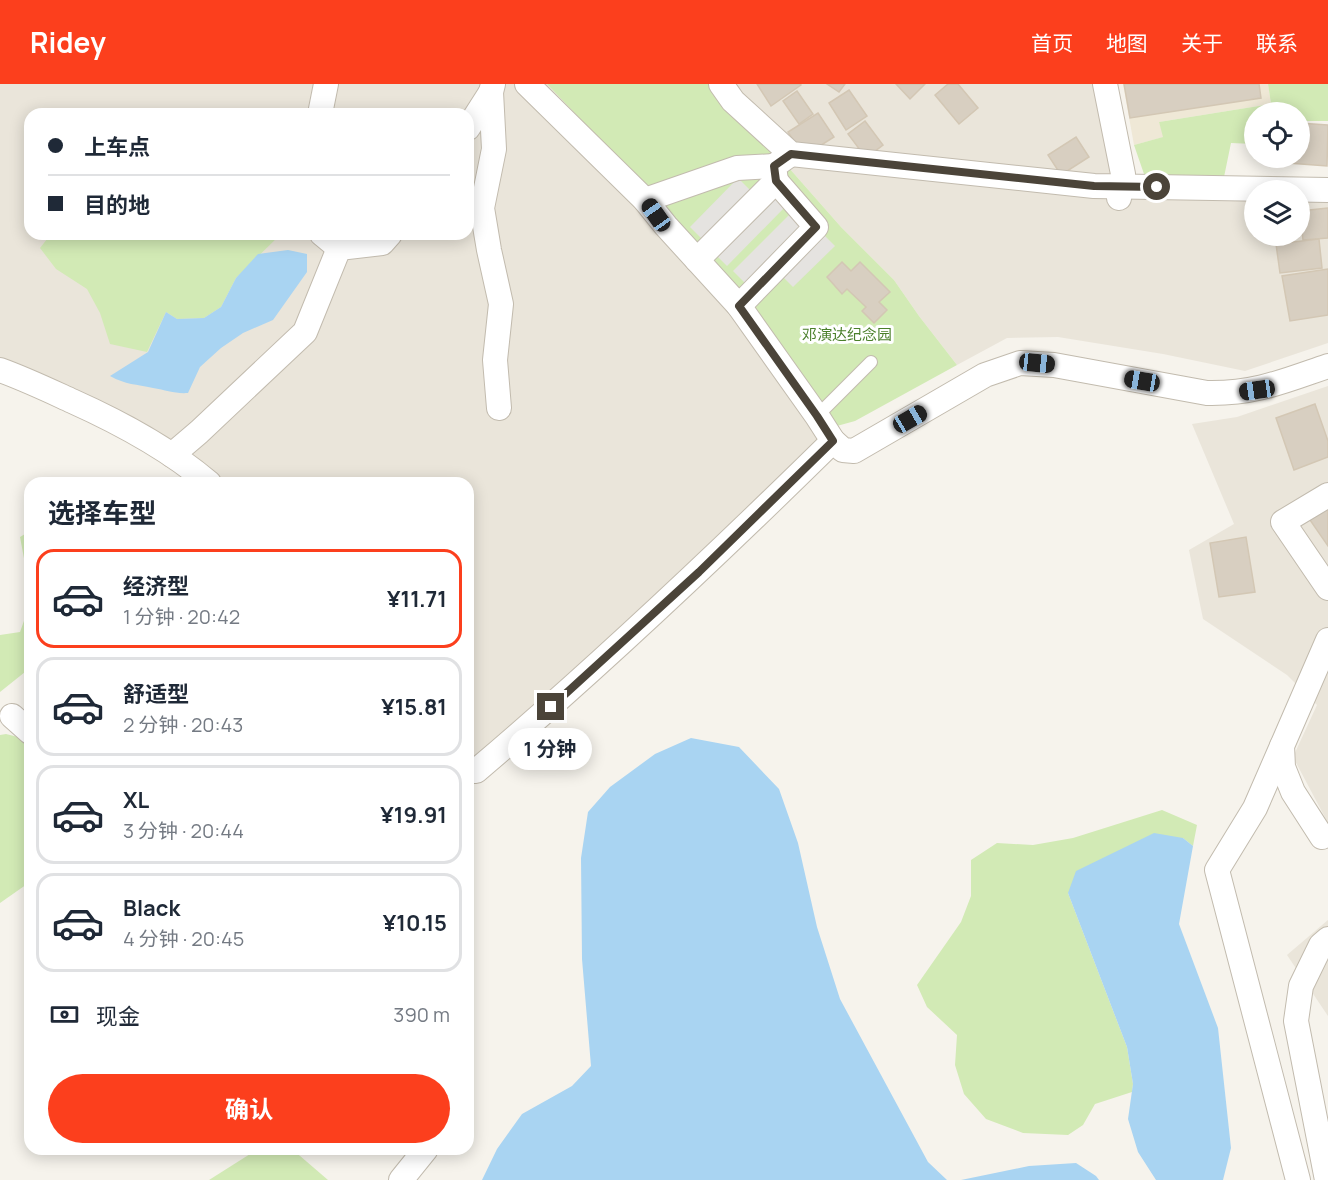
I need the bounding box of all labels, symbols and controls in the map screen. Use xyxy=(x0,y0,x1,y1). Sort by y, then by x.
text: Ridey xyxy=(30,23,106,61)
text: 首页 xyxy=(1031,29,1073,57)
text: 地图 xyxy=(1106,29,1148,57)
text: 关于 xyxy=(1181,29,1223,57)
text: 联系 xyxy=(1256,29,1298,57)
map controls xyxy=(1244,102,1310,246)
button: locate xyxy=(1244,102,1310,168)
text: 上车点 xyxy=(84,132,150,162)
route start xyxy=(1143,173,1170,200)
button: layers xyxy=(1244,180,1310,246)
text: 目的地 xyxy=(84,190,150,220)
car xyxy=(638,195,674,235)
park label: 邓演达纪念园 xyxy=(802,324,892,345)
car xyxy=(1018,352,1056,374)
car xyxy=(1123,369,1161,393)
car xyxy=(1238,379,1276,401)
car xyxy=(890,402,930,436)
text: 选择车型 xyxy=(48,494,156,531)
text: 经济型 xyxy=(123,571,189,601)
icon: car xyxy=(51,572,105,626)
text: ¥11.71 xyxy=(387,584,447,614)
text: 1 分钟 · 20:42 xyxy=(123,603,240,630)
text: 舒适型 xyxy=(123,679,189,709)
icon: car xyxy=(51,680,105,734)
text: ¥15.81 xyxy=(381,692,447,722)
route end xyxy=(537,693,564,720)
text: 2 分钟 · 20:43 xyxy=(123,711,243,738)
callout: 1 分钟 xyxy=(509,728,593,770)
text: 1 分钟 xyxy=(524,735,576,762)
text: XL xyxy=(123,785,149,815)
icon: car xyxy=(51,788,105,842)
text: ¥19.91 xyxy=(380,800,447,830)
text: 3 分钟 · 20:44 xyxy=(123,817,244,844)
text: Black xyxy=(123,893,180,923)
icon: car xyxy=(51,896,105,950)
text: ¥10.15 xyxy=(383,908,447,938)
text: 4 分钟 · 20:45 xyxy=(123,925,244,952)
icon: cash xyxy=(48,998,81,1031)
text: 现金 xyxy=(96,1001,140,1031)
text: 390 m xyxy=(393,1001,450,1028)
button: 确认 xyxy=(48,1074,450,1143)

